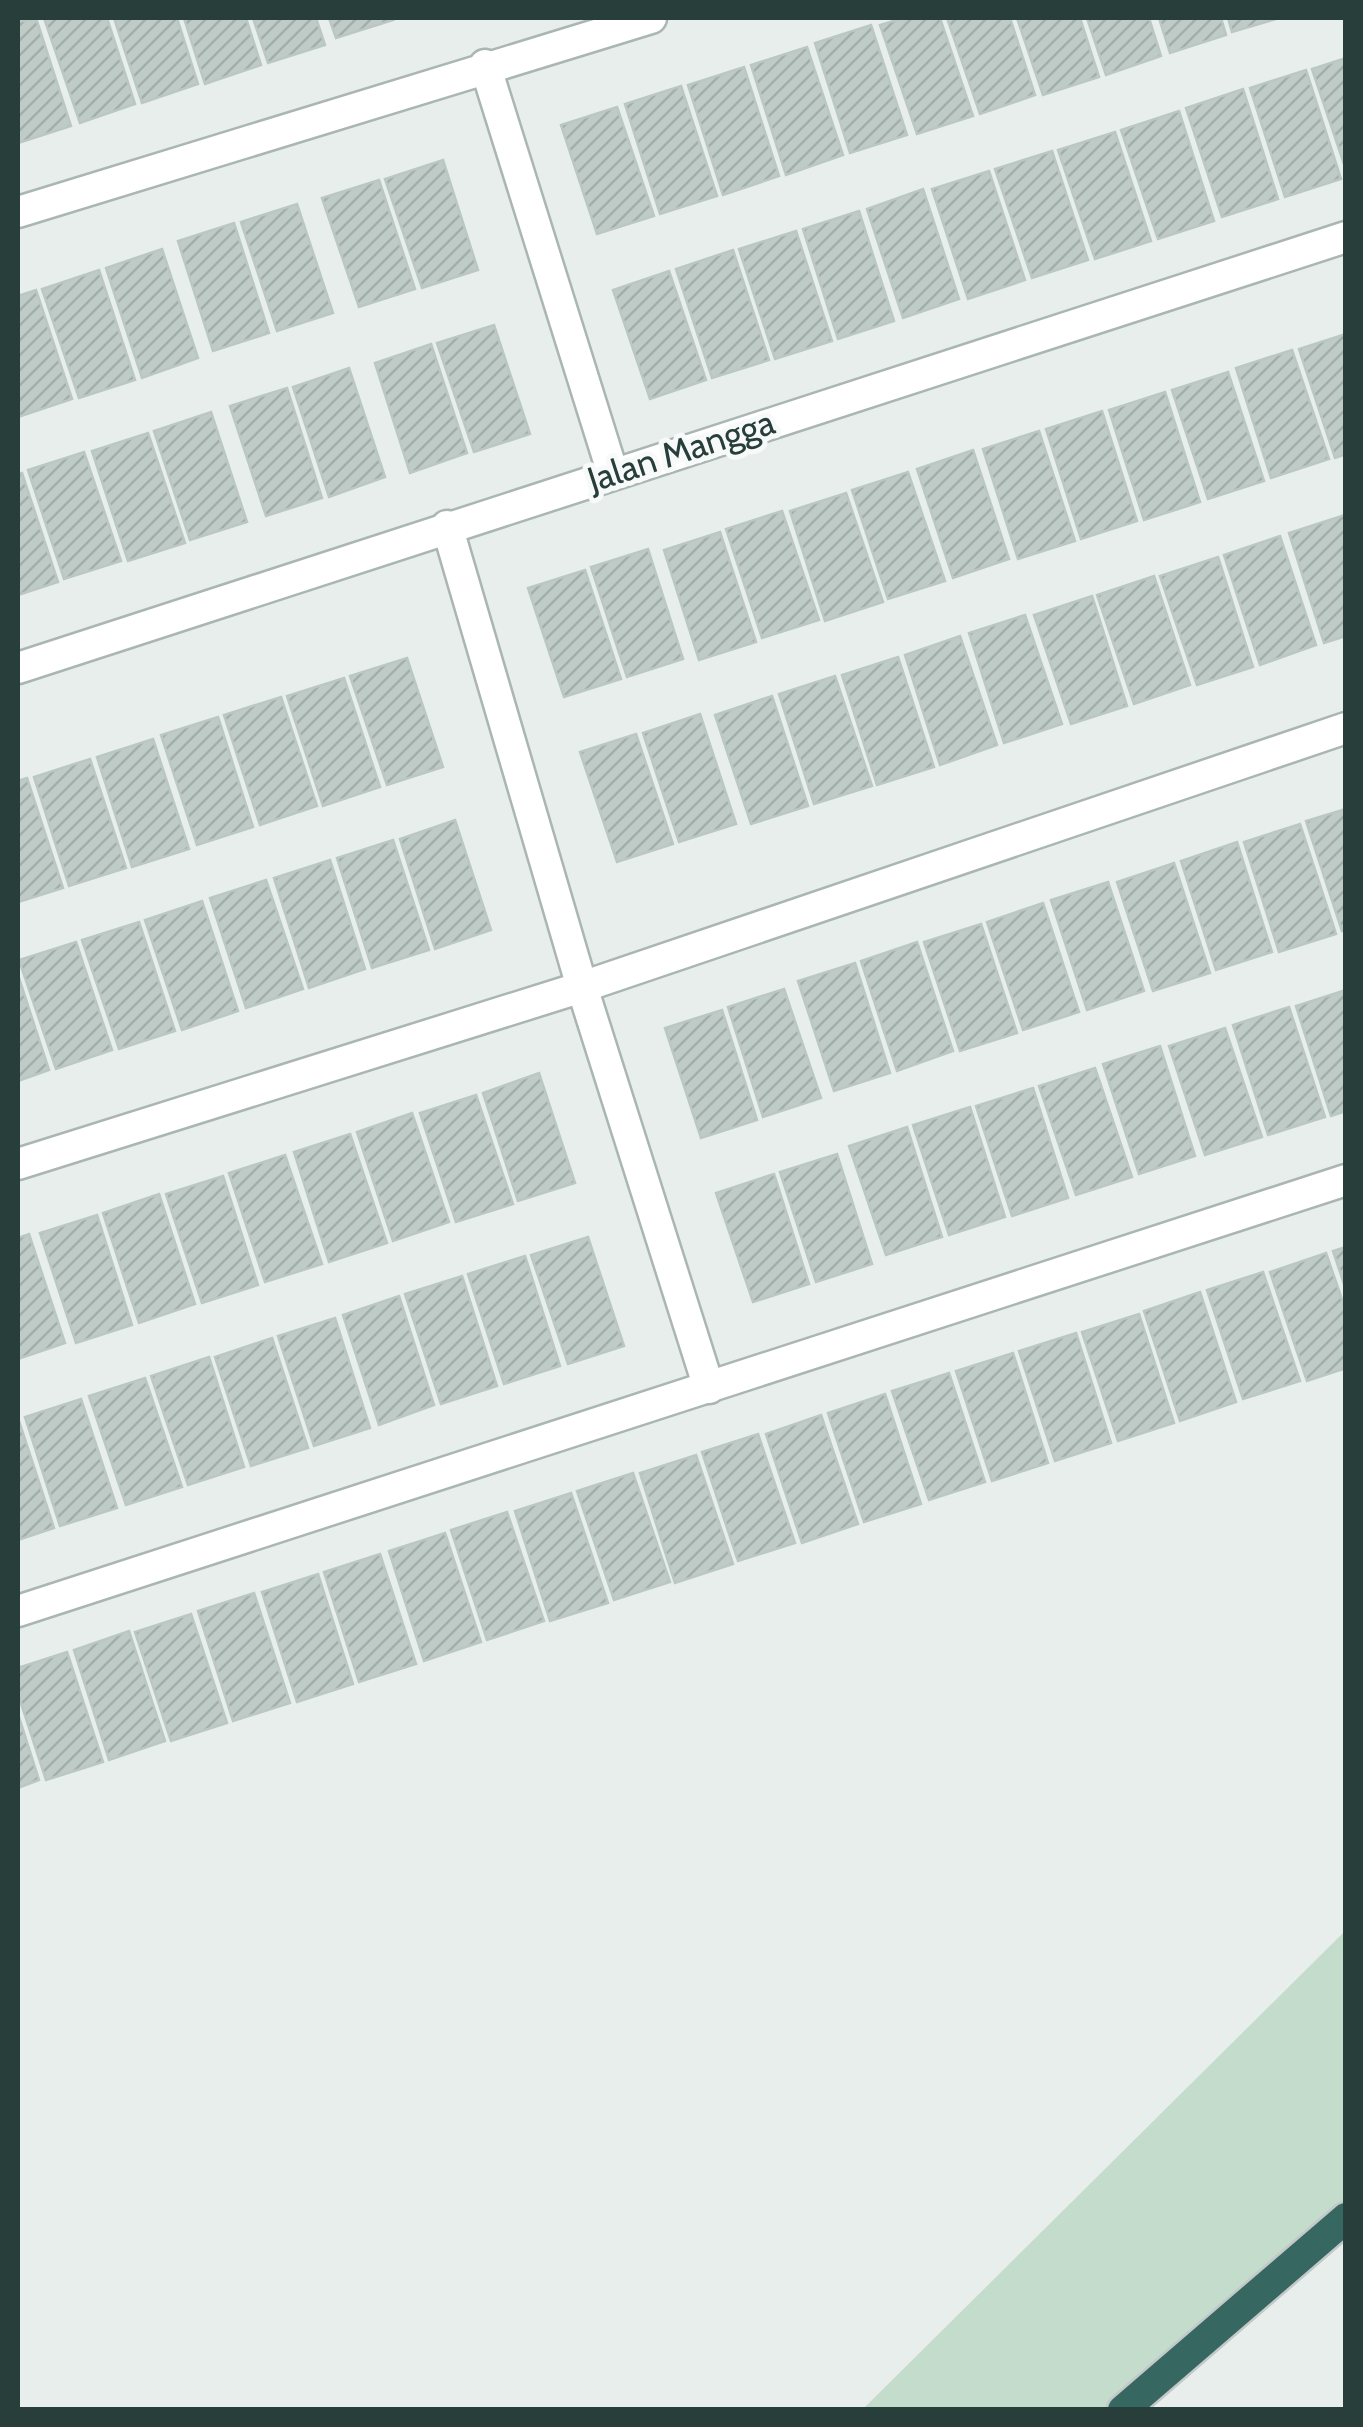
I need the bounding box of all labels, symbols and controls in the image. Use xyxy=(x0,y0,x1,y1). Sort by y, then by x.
street label: Jalan Mangga xyxy=(581,400,780,501)

